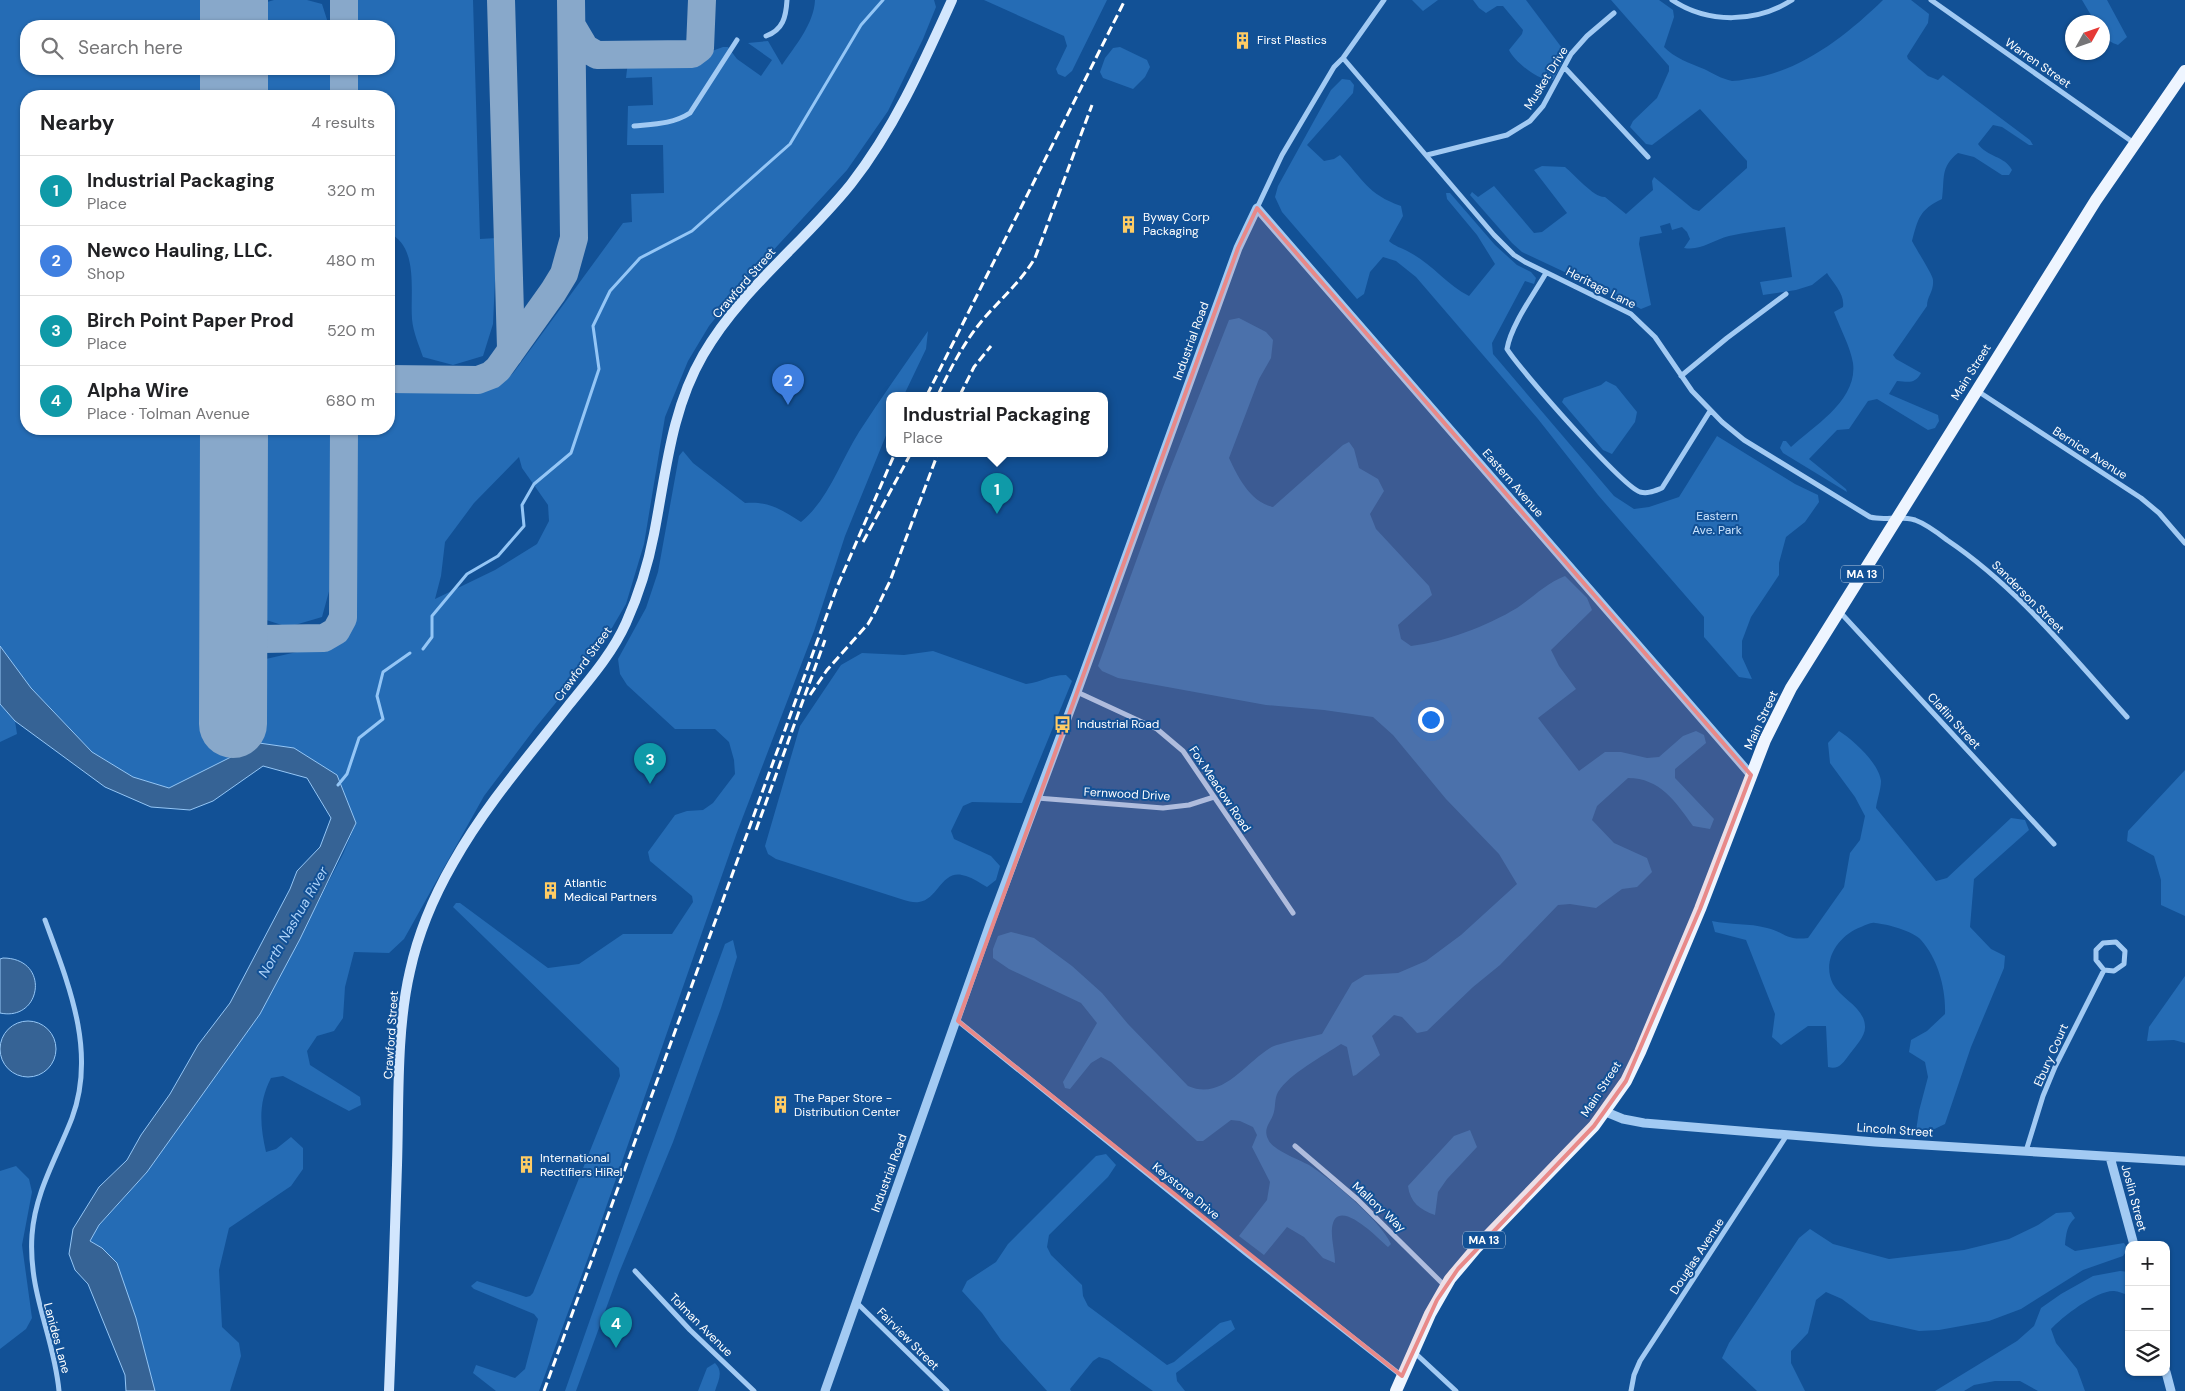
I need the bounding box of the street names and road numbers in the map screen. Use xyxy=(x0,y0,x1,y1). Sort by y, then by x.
street label: Warren Street xyxy=(2002,34,2074,92)
street label: Musket Drive xyxy=(1520,43,1572,113)
street label: Crawford Street xyxy=(709,244,779,322)
street label: Heritage Lane xyxy=(1563,263,1639,313)
street label: Industrial Road xyxy=(1169,300,1213,382)
street label: Main Street xyxy=(1947,341,1995,403)
street label: Bernice Avenue xyxy=(2050,423,2131,483)
street label: Eastern Avenue xyxy=(1479,445,1547,521)
street label: Sanderson Street xyxy=(1988,557,2068,637)
road number: MA 13 xyxy=(1841,566,1883,582)
street label: Crawford Street xyxy=(551,623,616,705)
street label: Main Street xyxy=(1740,688,1782,752)
street label: Claflin Street xyxy=(1924,689,1984,753)
street label: Fox Meadow Road xyxy=(1185,743,1255,835)
street label: Fernwood Drive xyxy=(1083,784,1171,804)
street label: Crawford Street xyxy=(380,990,402,1080)
street label: Ebury Court xyxy=(2030,1021,2072,1089)
street label: Main Street xyxy=(1577,1058,1625,1120)
street label: Lincoln Street xyxy=(1856,1119,1934,1141)
street label: Industrial Road xyxy=(867,1132,911,1214)
street label: Keystone Drive xyxy=(1149,1159,1223,1223)
street label: Joslin Street xyxy=(2117,1163,2151,1234)
street label: Mallory Way xyxy=(1349,1178,1409,1236)
street label: Douglas Avenue xyxy=(1666,1215,1728,1297)
road number: MA 13 xyxy=(1463,1232,1505,1248)
street label: Tolman Avenue xyxy=(666,1290,736,1360)
street label: Lanides Lane xyxy=(40,1301,74,1375)
street label: Fairview Street xyxy=(873,1304,943,1374)

